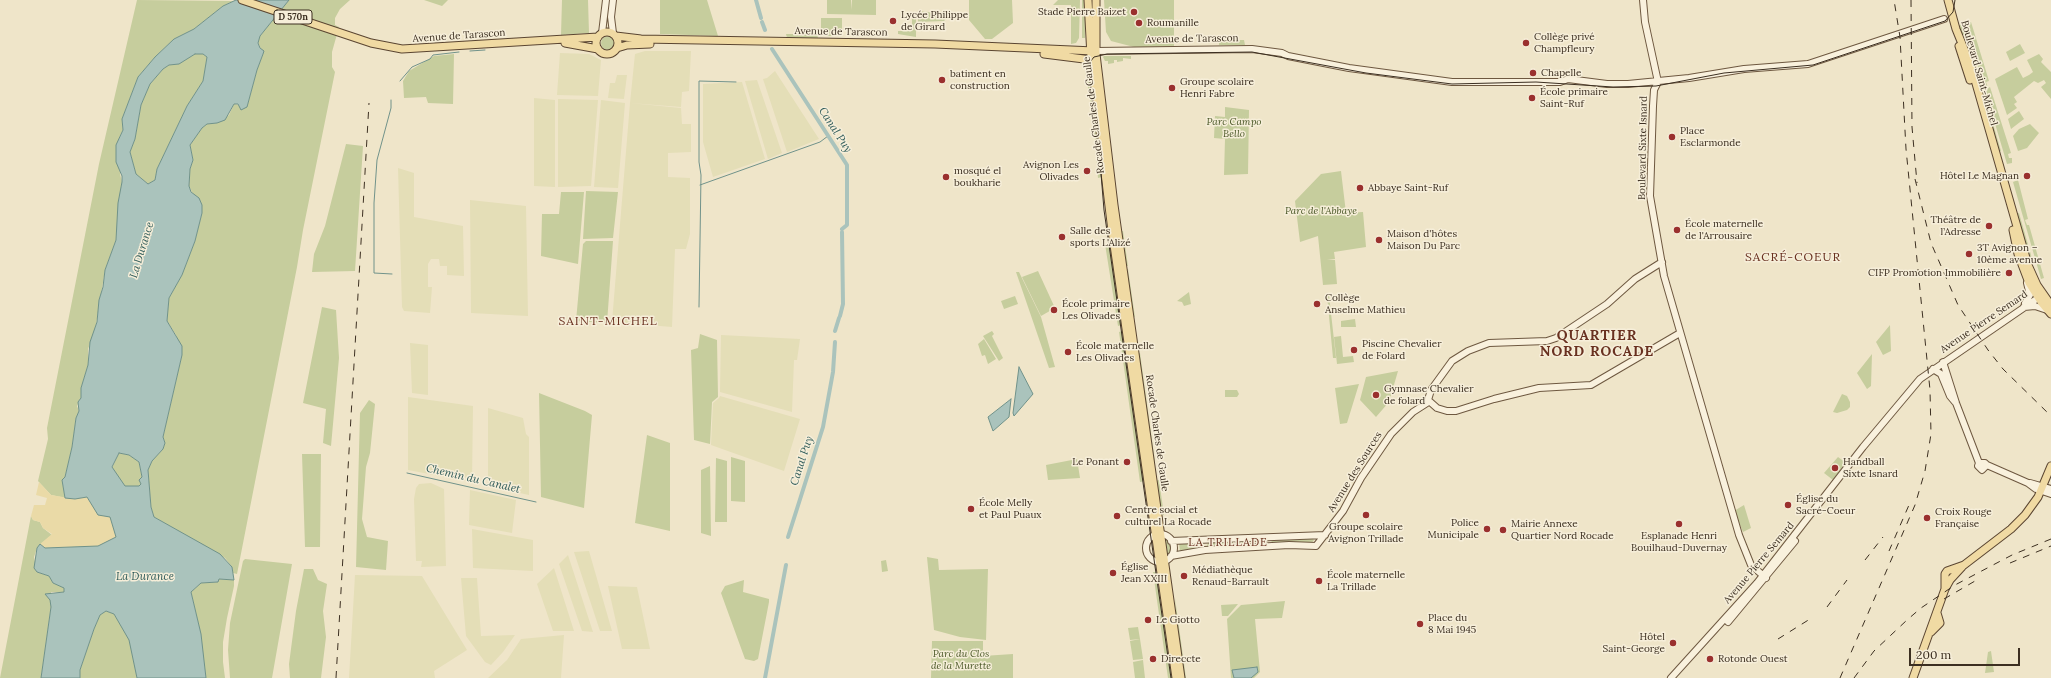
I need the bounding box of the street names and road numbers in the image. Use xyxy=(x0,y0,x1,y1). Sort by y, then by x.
road number: D 570n xyxy=(274,10,312,24)
street label: Boulevard Saint-Michel xyxy=(1958,19,2000,127)
street label: Avenue de Tarascon xyxy=(794,25,888,39)
street label: Avenue de Tarascon xyxy=(412,27,506,45)
street label: Avenue de Tarascon xyxy=(1145,32,1239,46)
street label: Rocade Charles de Gaulle xyxy=(1081,56,1107,174)
street label: Boulevard Sixte Isnard xyxy=(1636,96,1650,200)
street label: Avenue Pierre Semard xyxy=(1938,288,2030,356)
street label: Rocade Charles de Gaulle xyxy=(1143,374,1171,492)
street label: Avenue des Sources xyxy=(1325,430,1385,514)
street label: Avenue Pierre Semard xyxy=(1721,520,1797,606)

